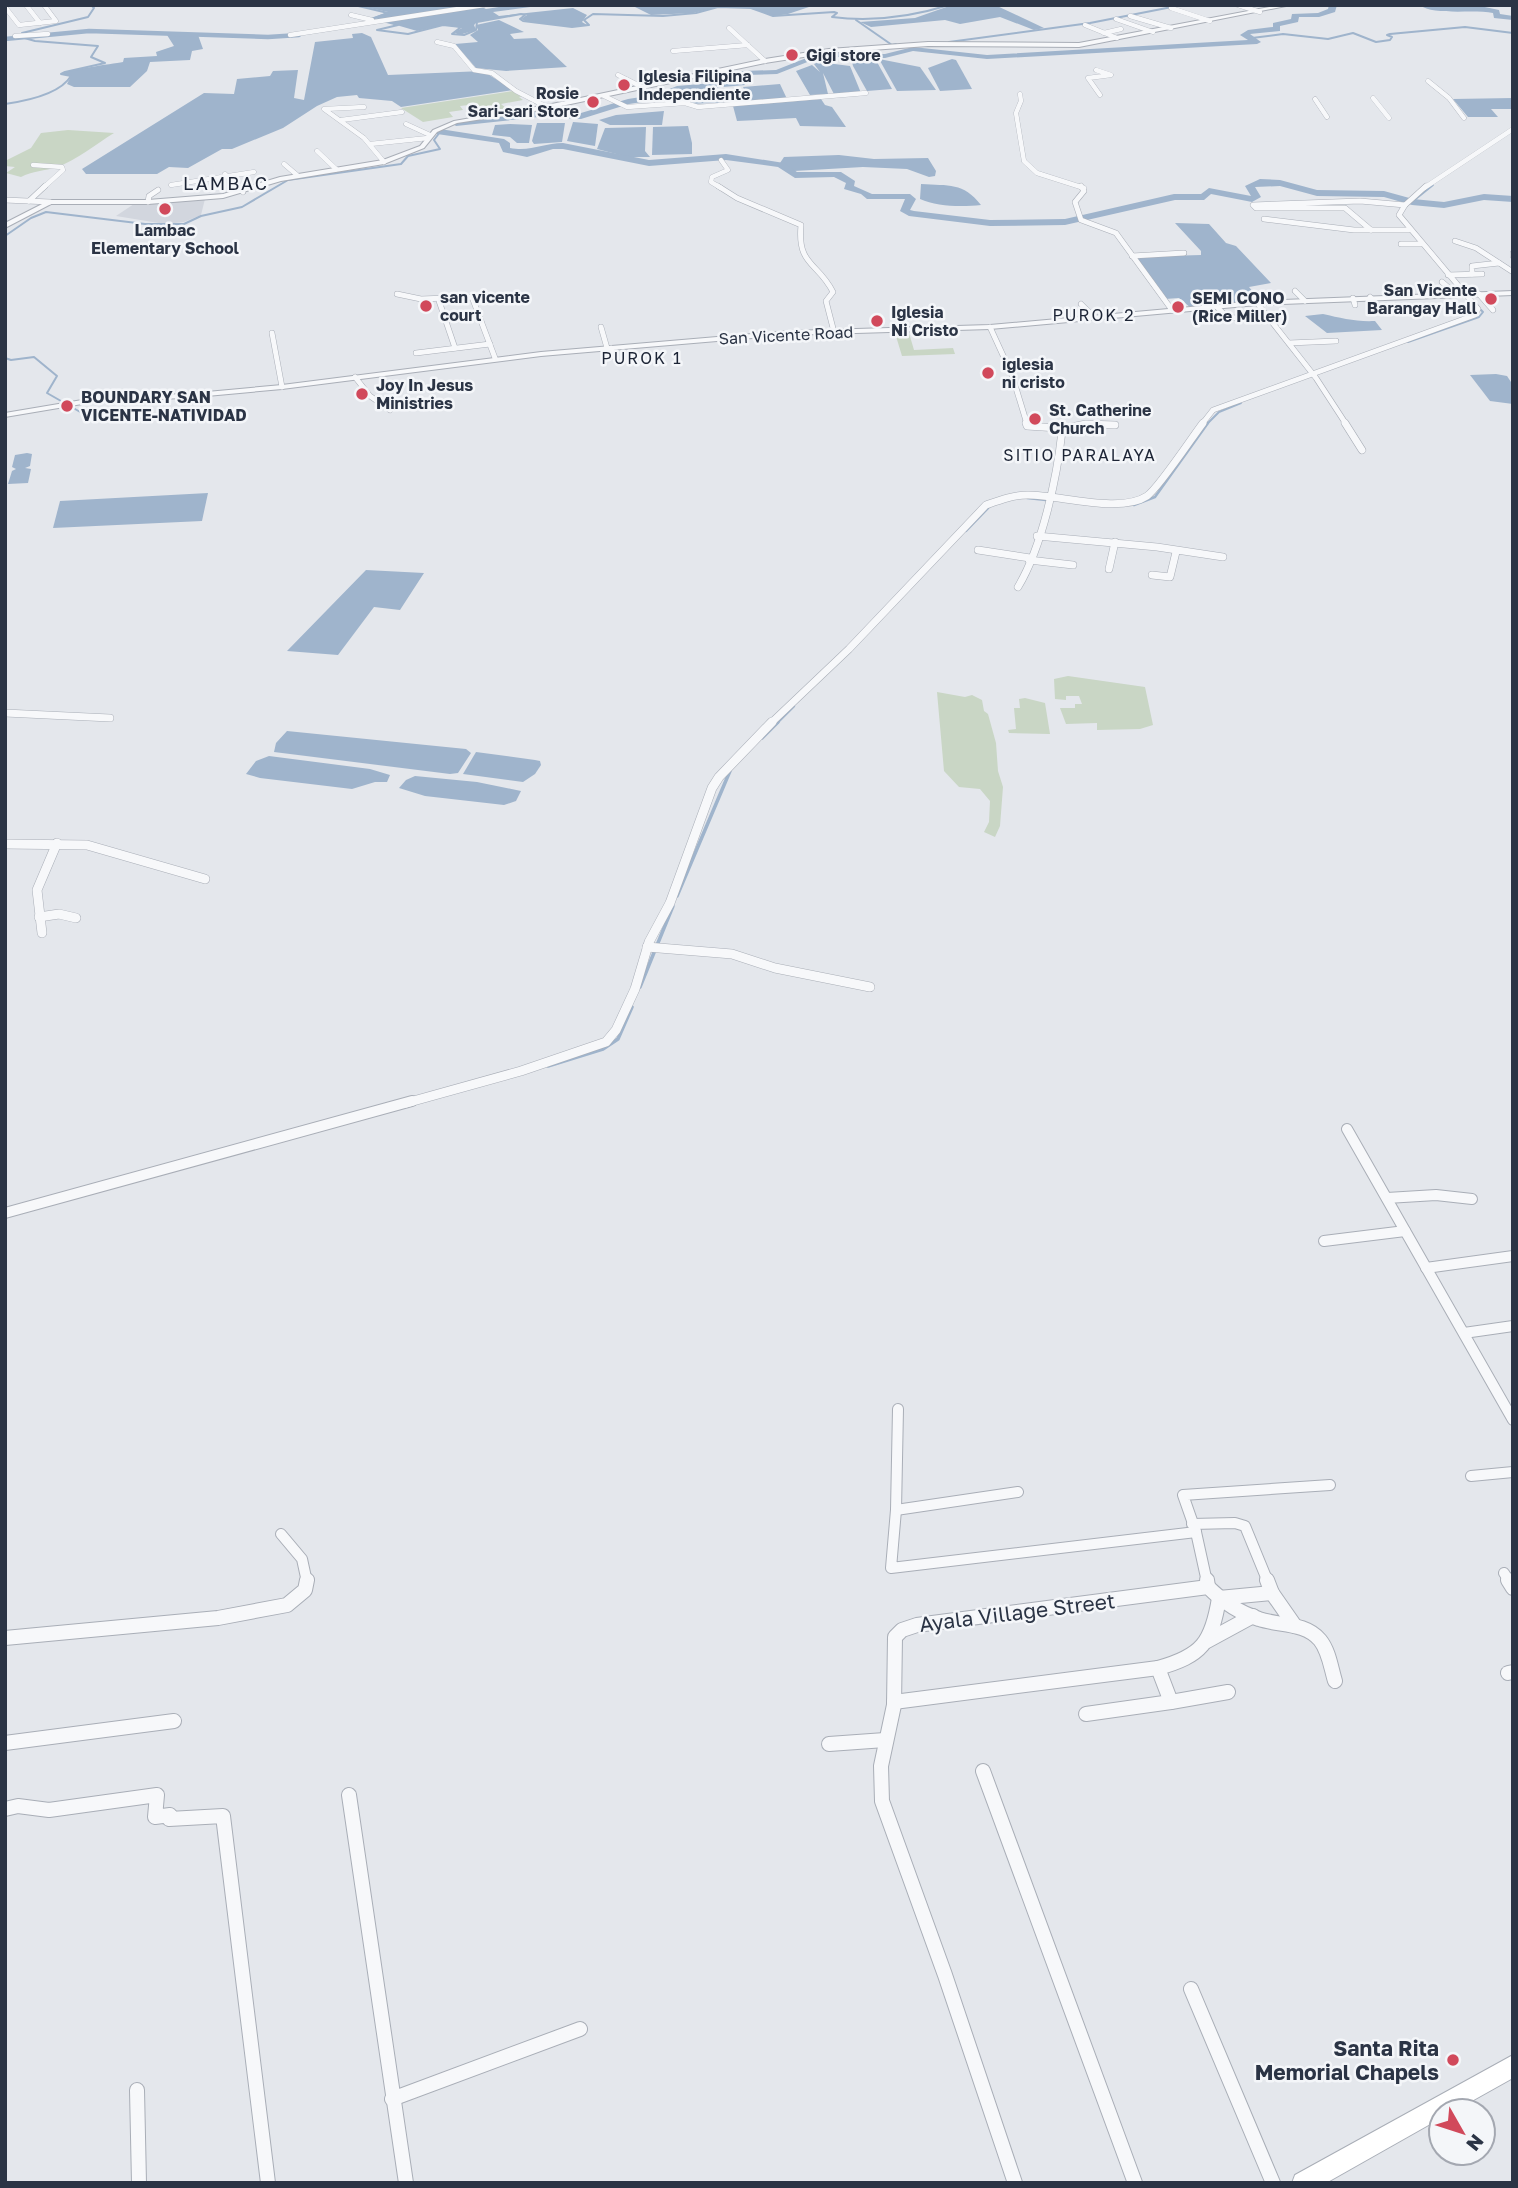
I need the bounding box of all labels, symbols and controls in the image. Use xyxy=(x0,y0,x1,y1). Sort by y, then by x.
place label: Gigi store xyxy=(806,45,881,65)
marker: Gigi store xyxy=(784,47,800,63)
place label: Iglesia Filipina Independiente xyxy=(638,66,751,104)
marker: Iglesia Filipina Independiente xyxy=(616,77,632,93)
place label: Rosie Sari-sari Store xyxy=(467,83,579,121)
marker: Rosie Sari-sari Store xyxy=(585,94,601,110)
district label: LAMBAC xyxy=(183,172,269,194)
marker: Lambac Elementary School xyxy=(157,201,173,217)
place label: Lambac Elementary School xyxy=(91,220,240,258)
place label: San Vicente Barangay Hall xyxy=(1367,280,1478,318)
place label: san vicente court xyxy=(440,287,530,325)
place label: SEMI CONO (Rice Miller) xyxy=(1192,288,1287,326)
marker: San Vicente Barangay Hall xyxy=(1483,291,1499,307)
marker: san vicente court xyxy=(418,298,434,314)
marker: SEMI CONO (Rice Miller) xyxy=(1170,299,1186,315)
place label: Iglesia Ni Cristo xyxy=(891,302,959,340)
district label: PUROK 2 xyxy=(1052,305,1136,325)
marker: Iglesia Ni Cristo xyxy=(869,313,885,329)
street label: San Vicente Road xyxy=(718,321,854,349)
district label: PUROK 1 xyxy=(601,348,683,368)
place label: iglesia ni cristo xyxy=(1002,354,1065,392)
marker: iglesia ni cristo xyxy=(980,365,996,381)
place label: Joy In Jesus Ministries xyxy=(376,375,473,413)
marker: Joy In Jesus Ministries xyxy=(354,386,370,402)
place label: BOUNDARY SAN VICENTE-NATIVIDAD xyxy=(81,387,247,425)
marker: BOUNDARY SAN VICENTE-NATIVIDAD xyxy=(59,398,75,414)
place label: St. Catherine Church xyxy=(1049,400,1151,438)
marker: St. Catherine Church xyxy=(1027,411,1043,427)
district label: SITIO PARALAYA xyxy=(1003,445,1157,465)
street label: Ayala Village Street xyxy=(918,1587,1116,1637)
place label: Santa Rita Memorial Chapels xyxy=(1255,2035,1439,2085)
marker: Santa Rita Memorial Chapels xyxy=(1445,2052,1461,2068)
north arrow xyxy=(1427,2097,1497,2167)
text: N xyxy=(1462,2130,1489,2156)

